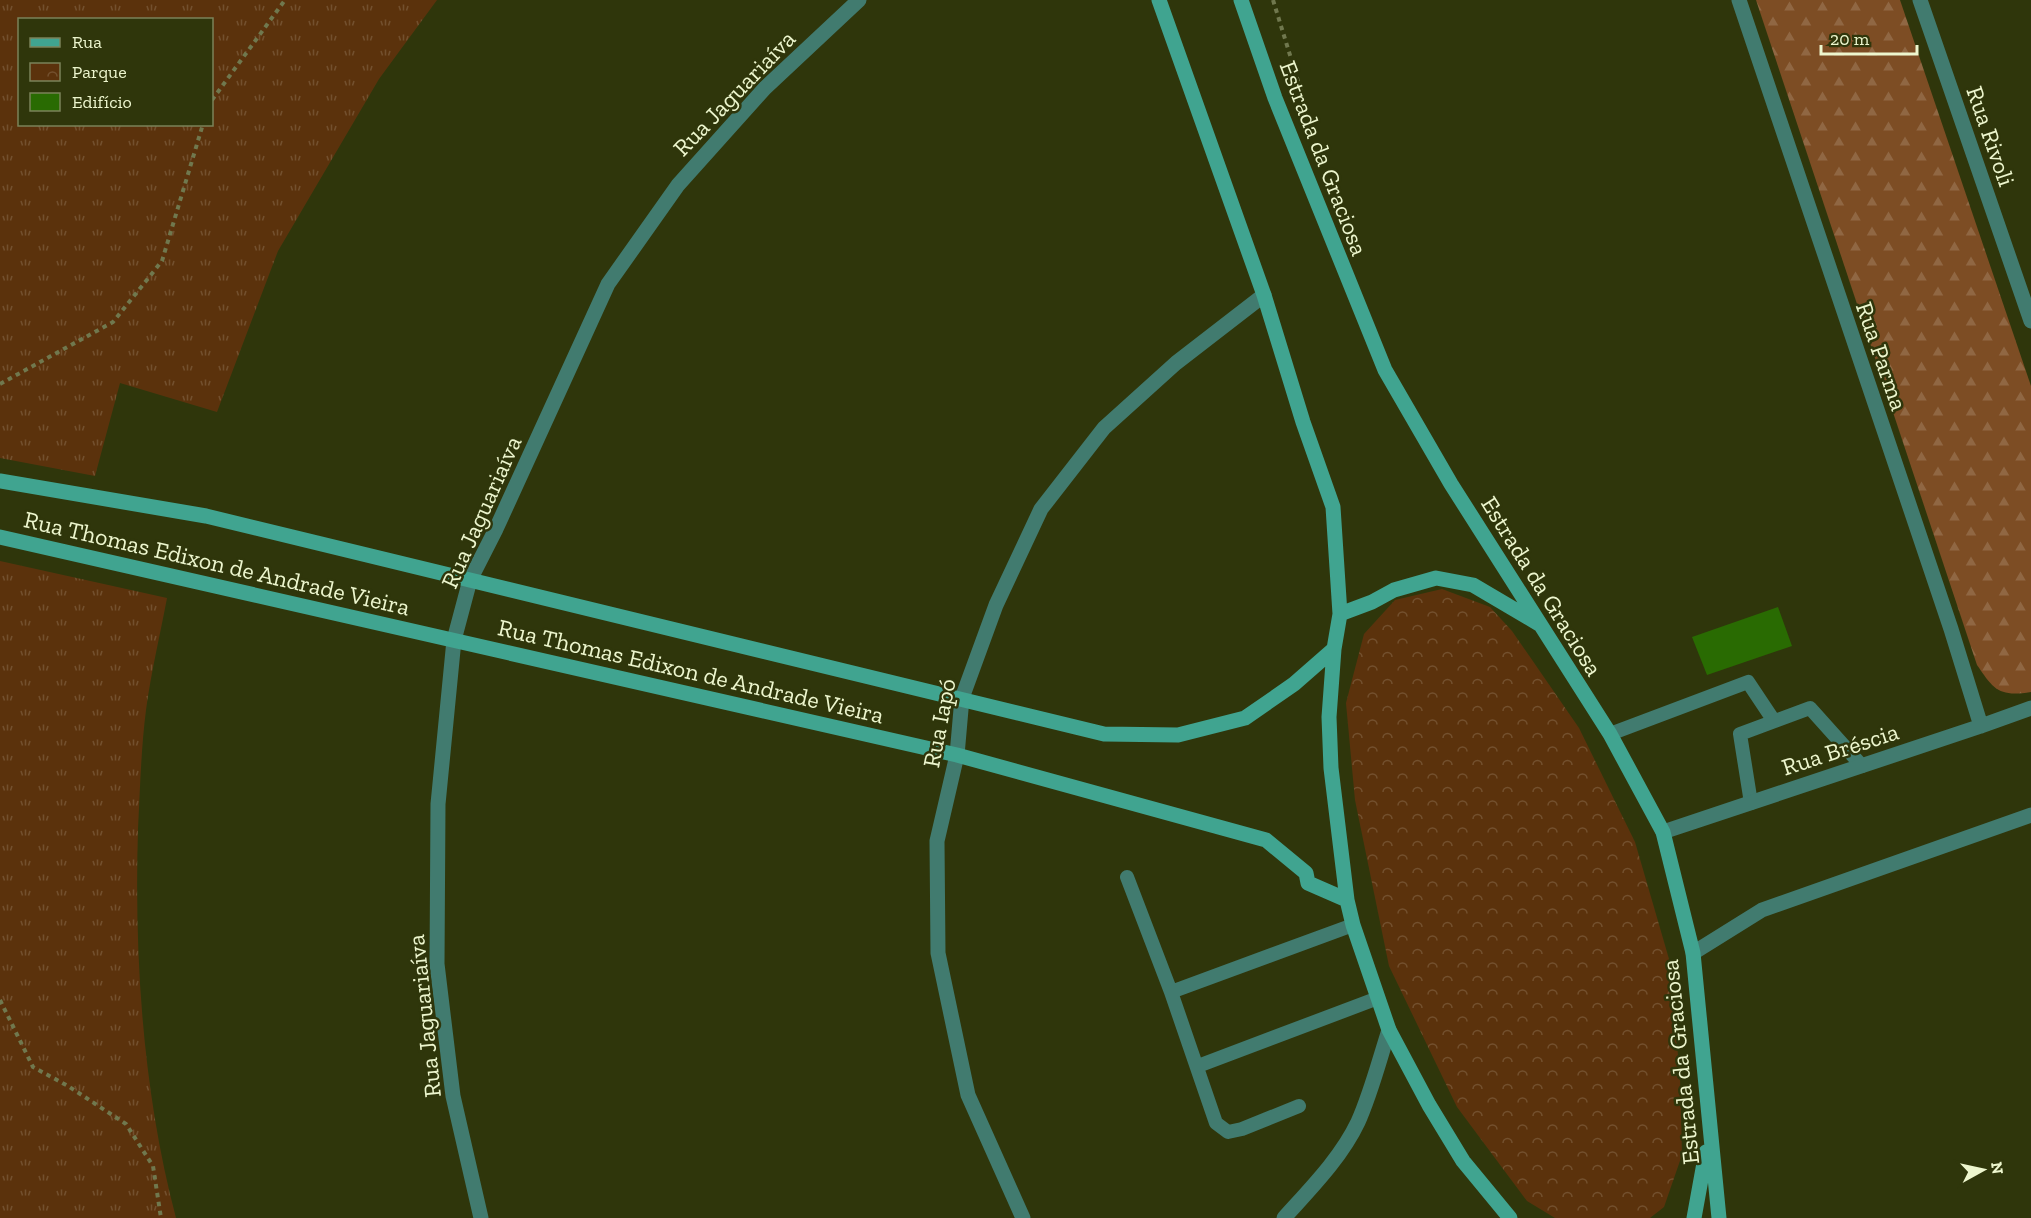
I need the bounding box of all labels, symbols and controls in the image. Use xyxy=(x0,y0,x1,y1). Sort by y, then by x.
legend xyxy=(18,18,213,126)
scale bar xyxy=(1821,18,1917,56)
street label: Rua Jaguariaíva xyxy=(667,24,802,162)
text: 20 m xyxy=(1830,28,1870,50)
text: Rua xyxy=(72,31,102,53)
street label: Estrada da Graciosa xyxy=(1274,57,1375,260)
text: Parque xyxy=(72,61,127,83)
street label: Rua Rivoli xyxy=(1960,82,2022,190)
text: Edifício xyxy=(72,91,132,113)
street label: Rua Parma xyxy=(1850,298,1914,414)
street label: Rua Jaguariaíva xyxy=(434,431,528,593)
street label: Estrada da Graciosa xyxy=(1475,491,1609,681)
street label: Rua Thomas Edixon de Andrade Vieira xyxy=(21,504,413,622)
street label: Rua Thomas Edixon de Andrade Vieira xyxy=(495,612,887,730)
street label: Rua Iapó xyxy=(916,676,962,770)
street label: Rua Bréscia xyxy=(1778,716,1902,782)
street label: Rua Jaguariaíva xyxy=(401,933,447,1099)
street label: Estrada da Graciosa xyxy=(1655,958,1705,1166)
north arrow xyxy=(1953,1140,2013,1200)
text: N xyxy=(1987,1161,2008,1175)

